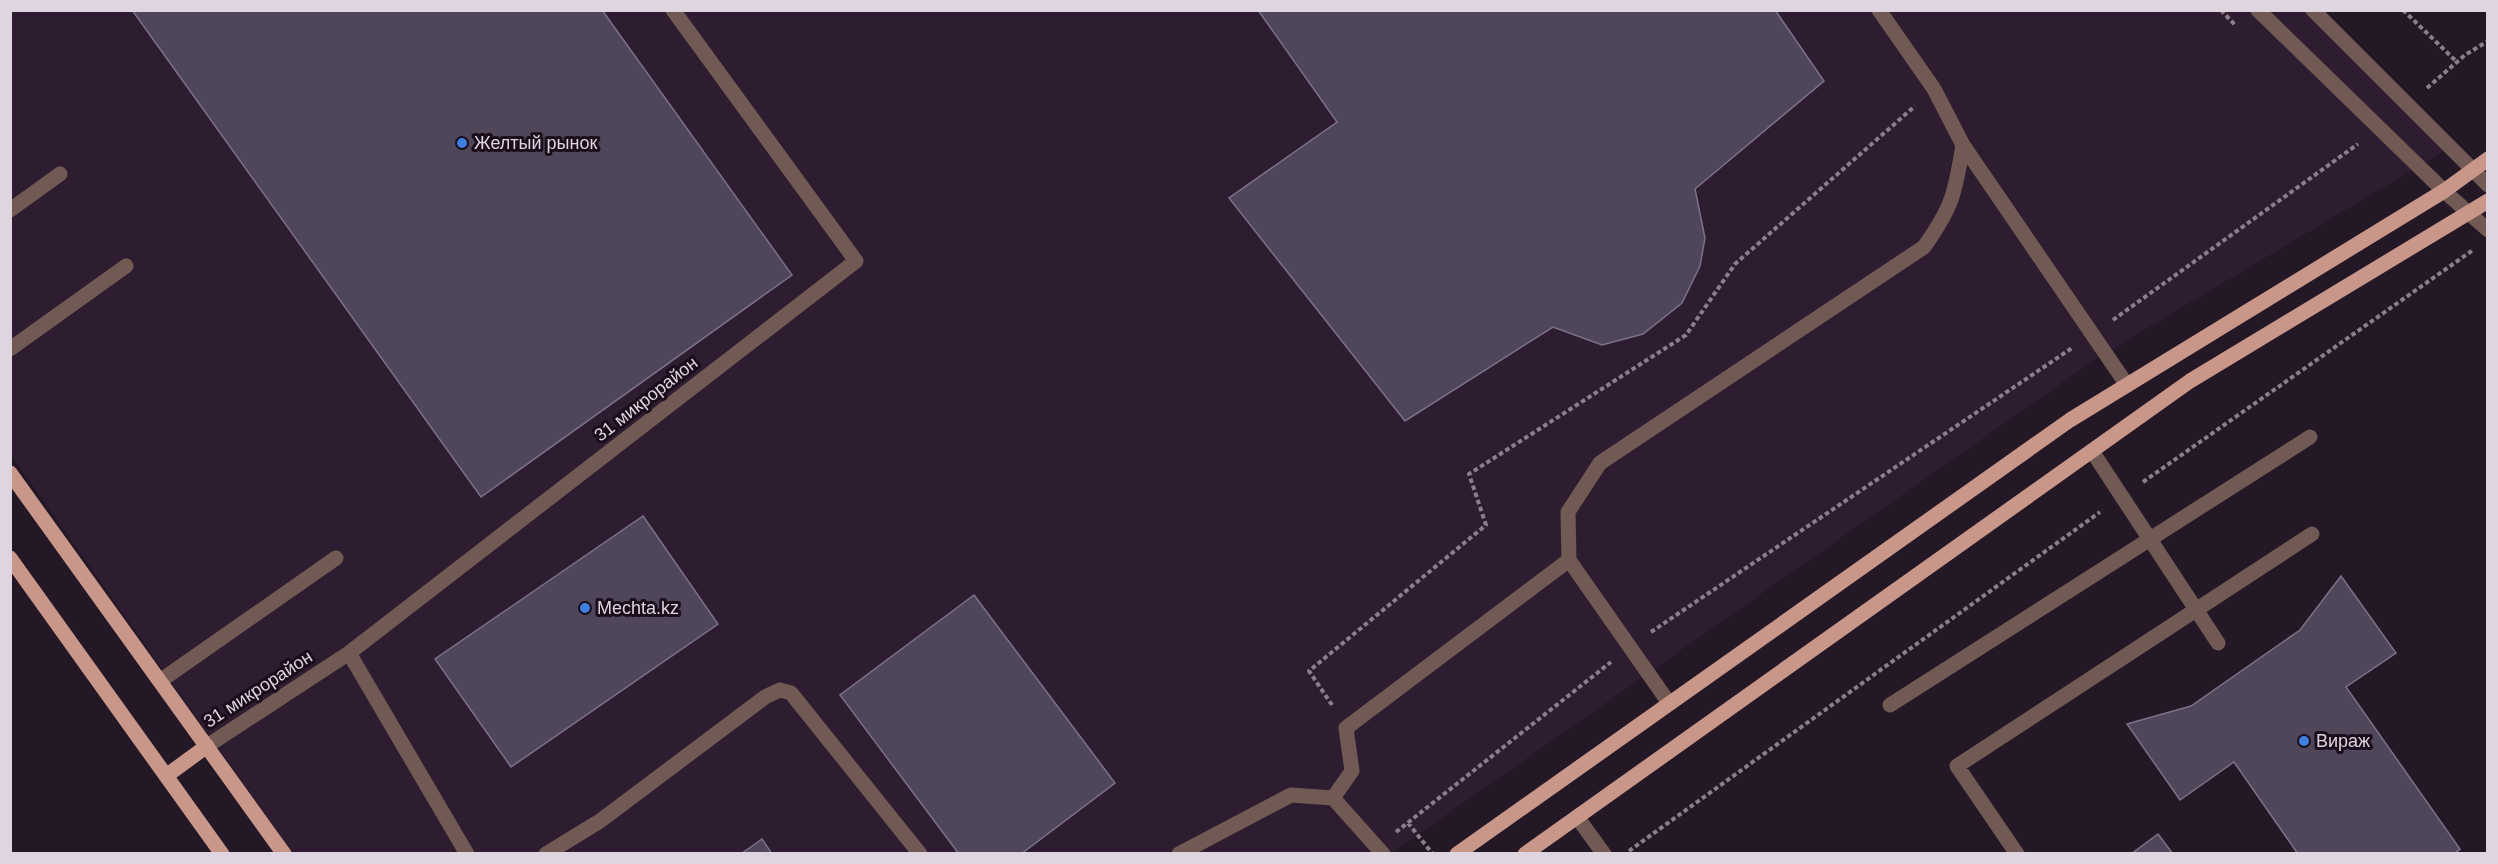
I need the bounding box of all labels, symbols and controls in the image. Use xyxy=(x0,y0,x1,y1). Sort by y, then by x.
place label: Желтый рынок xyxy=(474,133,597,153)
marker: Желтый рынок xyxy=(455,136,469,150)
street label: 31 микрорайон xyxy=(590,353,702,445)
place label: Mechta.kz xyxy=(597,598,679,618)
marker: Mechta.kz xyxy=(578,601,592,615)
street label: 31 микрорайон xyxy=(200,646,316,732)
place label: Вираж xyxy=(2316,731,2370,751)
marker: Вираж xyxy=(2297,734,2311,748)

